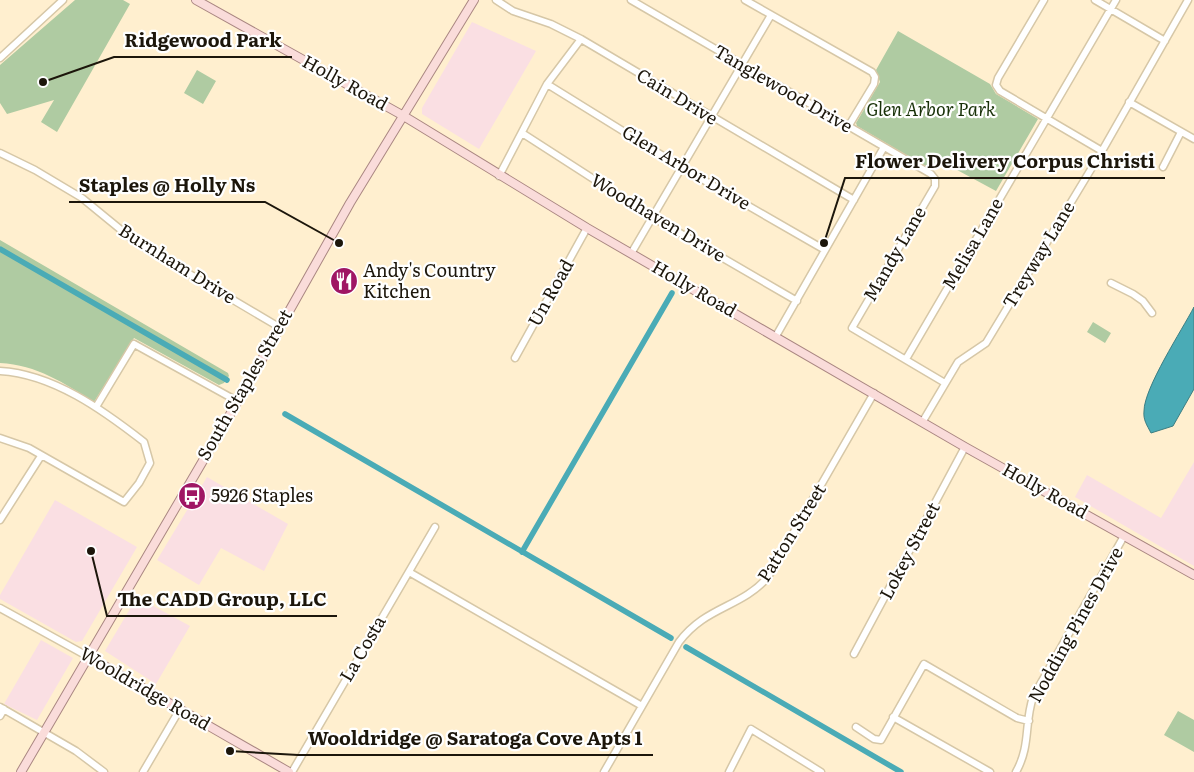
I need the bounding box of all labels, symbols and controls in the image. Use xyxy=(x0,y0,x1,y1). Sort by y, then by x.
callout: Ridgewood Park xyxy=(114,23,292,57)
text: Ridgewood Park xyxy=(124,25,282,53)
street label: Tanglewood Drive xyxy=(709,37,858,139)
street label: Holly Road xyxy=(298,47,394,116)
street label: Cain Drive xyxy=(632,61,724,131)
park label: Glen Arbor Park xyxy=(866,95,996,122)
street label: Glen Arbor Drive xyxy=(617,118,756,216)
callout: Flower Delivery Corpus Christi xyxy=(845,144,1165,178)
text: Flower Delivery Corpus Christi xyxy=(855,146,1155,174)
street label: Woodhaven Drive xyxy=(586,166,731,268)
callout: Staples @ Holly Ns xyxy=(69,168,265,202)
text: Staples @ Holly Ns xyxy=(79,170,255,198)
street label: Melisa Lane xyxy=(934,192,1009,294)
street label: Treyway Lane xyxy=(995,196,1080,313)
street label: Mandy Lane xyxy=(856,201,932,306)
street label: Burnham Drive xyxy=(114,216,242,310)
street label: Holly Road xyxy=(647,252,742,323)
street label: Un Road xyxy=(520,254,579,331)
place label: Andy's Country Kitchen xyxy=(363,256,496,304)
restaurant icon: Andy's Country Kitchen xyxy=(329,266,359,296)
street label: South Staples Street xyxy=(189,303,299,465)
street label: Holly Road xyxy=(998,455,1094,524)
street label: Patton Street xyxy=(750,477,832,587)
bus stop icon: 5926 Staples xyxy=(177,481,207,511)
place label: 5926 Staples xyxy=(211,481,313,508)
street label: Lokey Street xyxy=(872,496,946,604)
street label: Nodding Pines Drive xyxy=(1021,541,1129,707)
callout: The CADD Group, LLC xyxy=(107,582,337,616)
text: The CADD Group, LLC xyxy=(117,584,327,612)
street label: La Costa xyxy=(332,610,392,686)
street label: Wooldridge Road xyxy=(75,639,216,736)
callout: Wooldridge @ Saratoga Cove Apts 1 xyxy=(298,721,653,755)
text: Wooldridge @ Saratoga Cove Apts 1 xyxy=(308,723,642,751)

